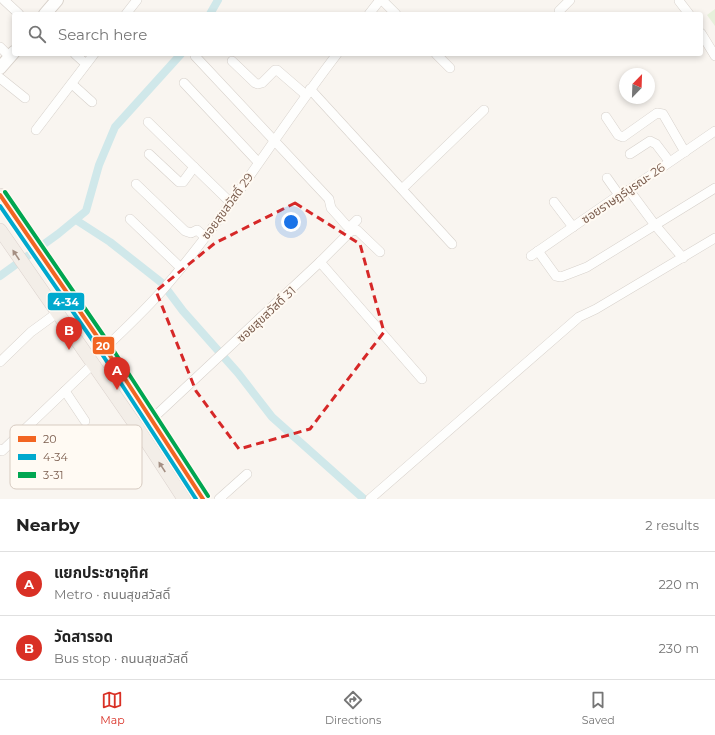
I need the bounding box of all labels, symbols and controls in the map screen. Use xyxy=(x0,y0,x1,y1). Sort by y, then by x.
search box xyxy=(12,12,703,56)
icon: search xyxy=(26,23,48,45)
text: Search here xyxy=(58,25,147,44)
north arrow xyxy=(619,68,655,104)
street label: ซอยราษฎร์บูรณะ 26 xyxy=(578,160,668,226)
street label: ซอยสุขสวัสดิ์ 29 xyxy=(198,170,256,242)
your location xyxy=(281,212,301,232)
one-way arrow xyxy=(13,249,20,261)
street label: ซอยสุขสวัสดิ์ 31 xyxy=(233,283,299,345)
line badge: 4-34 xyxy=(47,292,85,311)
text: 4-34 xyxy=(53,295,79,309)
pin: B xyxy=(56,317,82,350)
line badge: 20 xyxy=(92,336,115,355)
text: 20 xyxy=(96,339,111,353)
pin: A xyxy=(104,357,130,390)
legend xyxy=(10,425,142,489)
text: 20 xyxy=(43,432,57,446)
text: 4-34 xyxy=(43,450,69,464)
one-way arrow xyxy=(158,461,166,472)
text: 3-31 xyxy=(43,468,63,482)
text: Nearby xyxy=(16,515,80,535)
text: 2 results xyxy=(645,517,699,533)
text: แยกประชาอุทิศ xyxy=(54,563,149,582)
text: A xyxy=(24,576,34,592)
text: 220 m xyxy=(658,576,699,592)
text: Metro · ถนนสุขสวัสดิ์ xyxy=(54,586,170,602)
text: วัดสารอด xyxy=(54,627,113,646)
text: B xyxy=(24,640,34,656)
text: 230 m xyxy=(658,640,699,656)
text: Bus stop · ถนนสุขสวัสดิ์ xyxy=(54,650,188,666)
tab: Map xyxy=(100,689,125,727)
tab: Directions xyxy=(325,689,381,727)
tab: Saved xyxy=(582,689,615,727)

